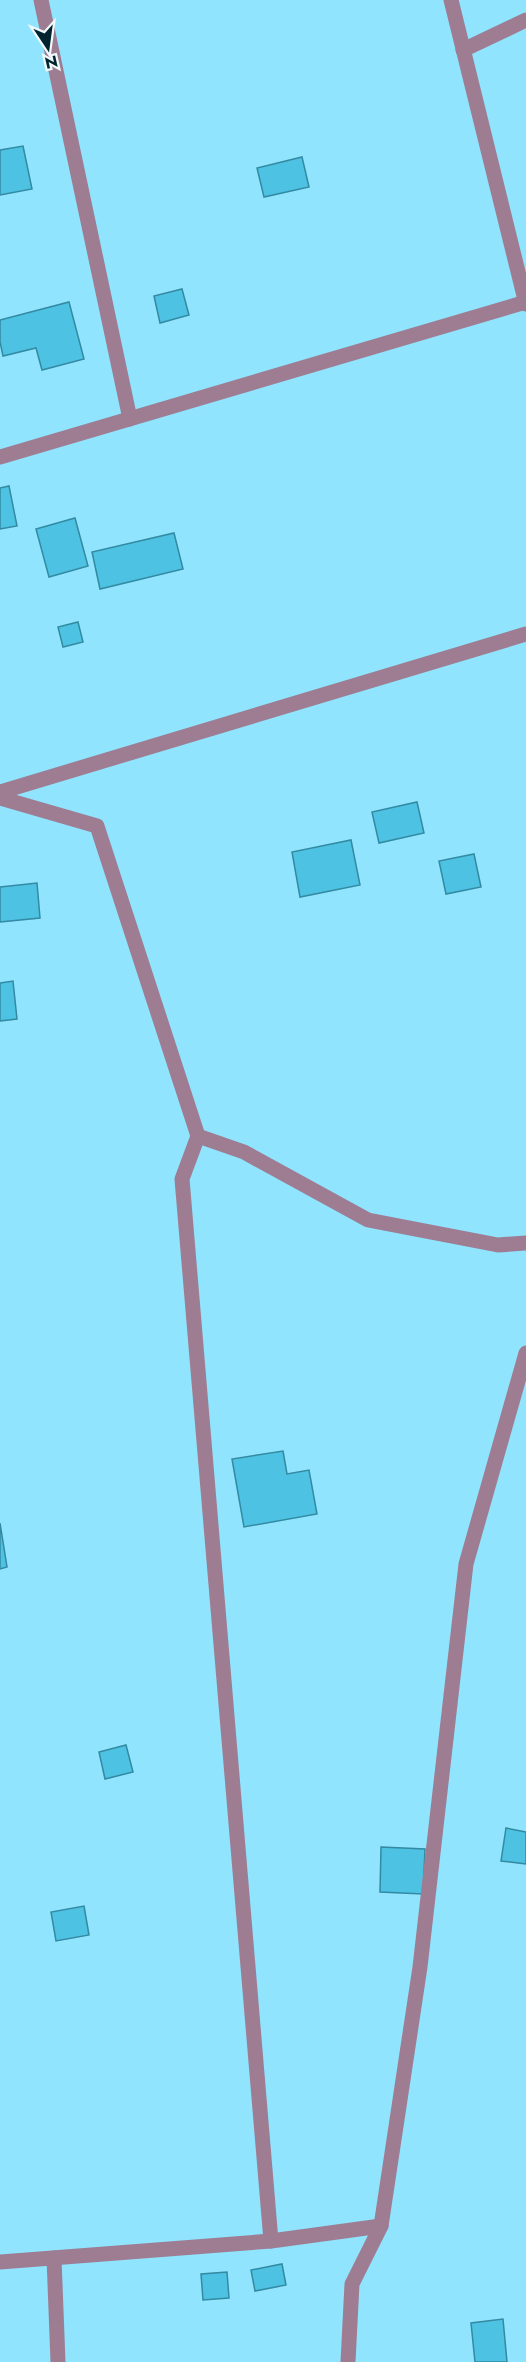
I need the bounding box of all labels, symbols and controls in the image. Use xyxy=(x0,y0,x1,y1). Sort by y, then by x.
north arrow xyxy=(18,18,78,78)
text: N xyxy=(42,49,60,75)

